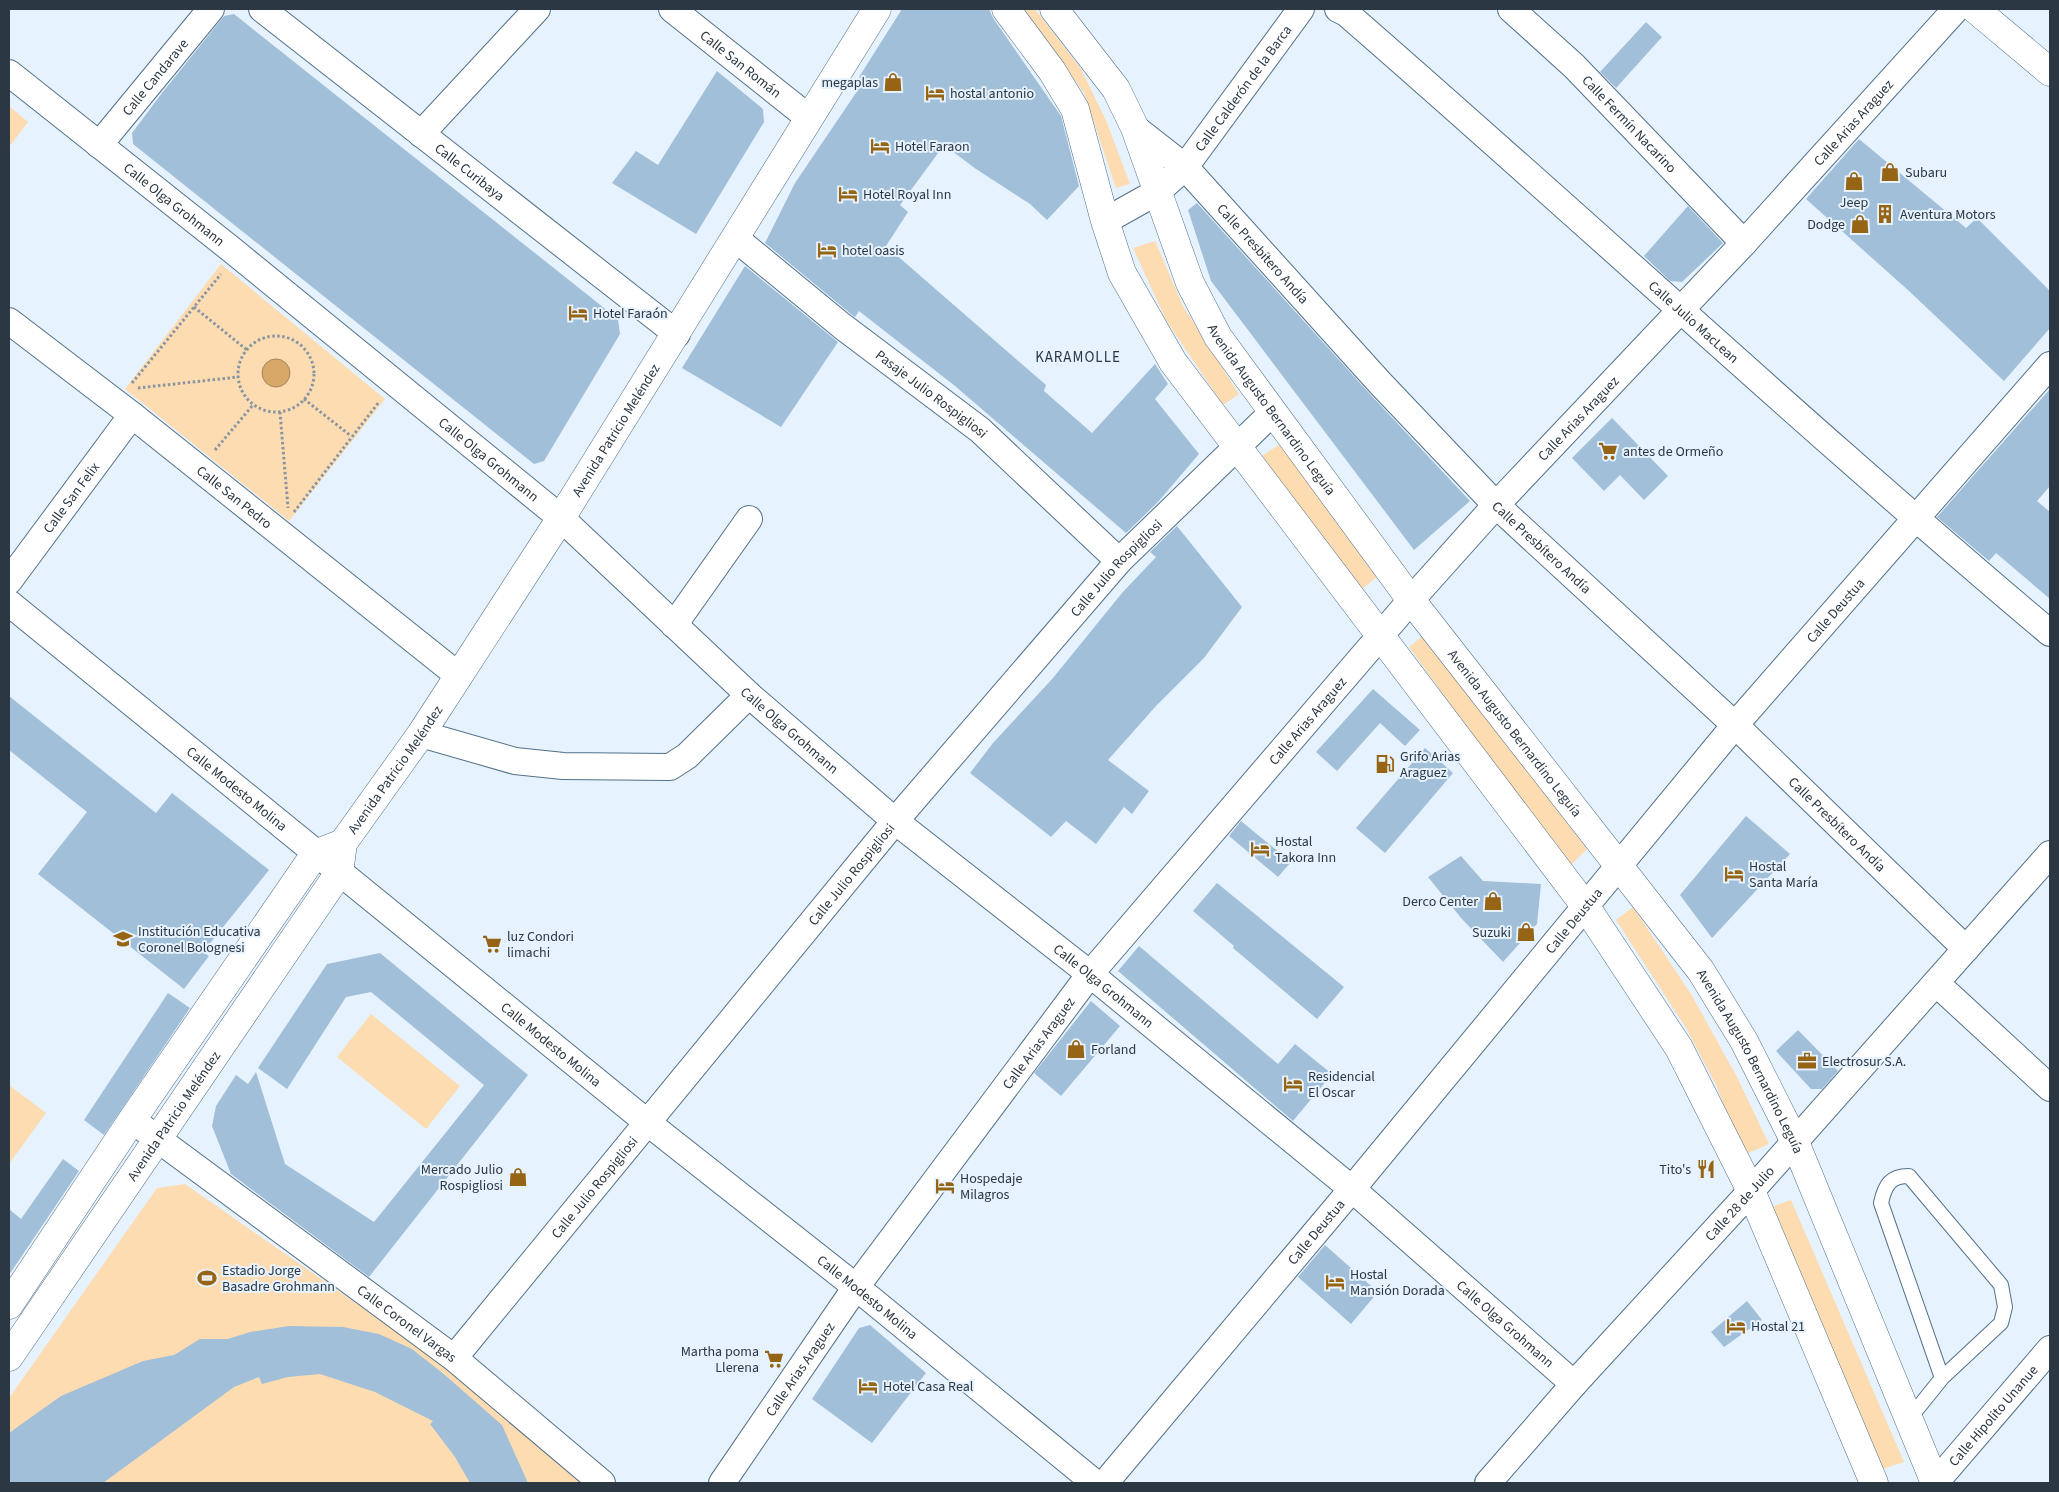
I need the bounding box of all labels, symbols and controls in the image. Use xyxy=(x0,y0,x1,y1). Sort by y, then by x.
street label: Calle Calderón de la Barca xyxy=(1191,21,1297,156)
street label: Calle San Román xyxy=(695,26,785,103)
street label: Calle Candarave xyxy=(118,35,194,121)
shop icon: megaplas xyxy=(882,71,904,93)
street label: Calle Fermín Nacarino xyxy=(1577,71,1681,178)
place label: megaplas xyxy=(821,73,878,93)
street label: Calle Arias Araguez xyxy=(1809,75,1898,171)
hotel icon: hostal antonio xyxy=(924,82,946,104)
place label: hostal antonio xyxy=(950,84,1034,104)
hotel icon: Hotel Faraon xyxy=(869,135,891,157)
place label: Hotel Faraon xyxy=(895,137,970,157)
street label: Calle Curibaya xyxy=(430,139,508,206)
street label: Calle Olga Grohmann xyxy=(119,159,228,251)
shop icon: Subaru xyxy=(1879,161,1901,183)
place label: Subaru xyxy=(1905,163,1947,183)
shop icon: Jeep xyxy=(1843,170,1865,192)
hotel icon: Hotel Royal Inn xyxy=(837,183,859,205)
place label: Hotel Royal Inn xyxy=(863,185,951,205)
place label: Jeep xyxy=(1840,193,1868,213)
street label: Calle Presbítero Andía xyxy=(1212,200,1313,309)
building icon: Aventura Motors xyxy=(1874,203,1896,225)
place label: Aventura Motors xyxy=(1900,205,1996,225)
shop icon: Dodge xyxy=(1849,213,1871,235)
place label: Dodge xyxy=(1807,215,1845,235)
hotel icon: hotel oasis xyxy=(816,239,838,261)
place label: hotel oasis xyxy=(842,241,905,261)
street label: Calle Julio MacLean xyxy=(1643,277,1743,368)
hotel icon: Hotel Faraón xyxy=(567,302,589,324)
place label: Hotel Faraón xyxy=(593,304,668,324)
street label: Avenida Augusto Bernardino Leguía xyxy=(1202,321,1340,500)
street label: Pasaje Julio Rospigliosi xyxy=(871,346,992,443)
district label: KARAMOLLE xyxy=(1035,347,1121,368)
street label: Avenida Patricio Meléndez xyxy=(568,360,665,501)
street label: Calle Arias Araguez xyxy=(1534,372,1624,466)
street label: Calle Olga Grohmann xyxy=(434,413,543,507)
supermarket icon: antes de Ormeño xyxy=(1597,440,1619,462)
place label: antes de Ormeño xyxy=(1623,442,1723,462)
street label: Calle San Felix xyxy=(39,458,105,538)
street label: Calle San Pedro xyxy=(192,461,276,534)
street label: Calle Presbítero Andía xyxy=(1487,497,1595,599)
street label: Calle Julio Rospigliosi xyxy=(1066,515,1167,622)
street label: Calle Deustua xyxy=(1802,574,1870,648)
street label: Avenida Augusto Bernardino Leguía xyxy=(1442,646,1586,822)
street label: Calle Arias Araguez xyxy=(1265,673,1352,770)
street label: Calle Olga Grohmann xyxy=(735,683,843,779)
street label: Avenida Patricio Meléndez xyxy=(343,702,448,839)
street label: Calle Modesto Molina xyxy=(182,742,291,836)
place label: Grifo Arias Araguez xyxy=(1400,747,1460,783)
fuel station icon: Grifo Arias Araguez xyxy=(1374,753,1396,775)
street label: Calle Presbítero Andía xyxy=(1783,773,1890,877)
street label: Calle Julio Rospigliosi xyxy=(804,819,900,930)
place label: Hostal Takora Inn xyxy=(1275,832,1336,868)
hotel icon: Hostal Takora Inn xyxy=(1249,838,1271,860)
place label: Hostal Santa María xyxy=(1749,857,1818,893)
hotel icon: Hostal Santa María xyxy=(1723,863,1745,885)
street label: Calle Deustua xyxy=(1541,884,1608,959)
shop icon: Derco Center xyxy=(1482,890,1504,912)
place label: Derco Center xyxy=(1402,892,1478,912)
shop icon: Suzuki xyxy=(1515,921,1537,943)
place label: Institución Educativa Coronel Bolognesi xyxy=(138,922,261,958)
place label: Suzuki xyxy=(1472,923,1511,943)
place label: luz Condori limachi xyxy=(507,927,574,963)
school or university icon: Institución Educativa Coronel Bolognesi xyxy=(112,928,134,950)
supermarket icon: luz Condori limachi xyxy=(481,933,503,955)
street label: Calle Olga Grohmann xyxy=(1049,940,1158,1033)
street label: Avenida Augusto Bernardino Leguía xyxy=(1691,966,1808,1157)
street label: Calle Arias Araguez xyxy=(998,993,1080,1094)
street label: Calle Modesto Molina xyxy=(496,998,605,1092)
shop icon: Forland xyxy=(1065,1038,1087,1060)
place label: Forland xyxy=(1091,1040,1136,1060)
street label: Avenida Patricio Meléndez xyxy=(123,1047,226,1185)
office icon: Electrosur S.A. xyxy=(1796,1050,1818,1072)
place label: Electrosur S.A. xyxy=(1822,1052,1906,1072)
place label: Residencial El Oscar xyxy=(1308,1067,1375,1103)
hotel icon: Residencial El Oscar xyxy=(1282,1073,1304,1095)
street label: Calle Julio Rospigliosi xyxy=(547,1132,643,1243)
restaurant icon: Tito's xyxy=(1695,1158,1717,1180)
place label: Mercado Julio Rospigliosi xyxy=(421,1160,503,1196)
place label: Tito's xyxy=(1659,1160,1691,1180)
street label: Calle 28 de Julio xyxy=(1701,1162,1780,1246)
shop icon: Mercado Julio Rospigliosi xyxy=(507,1166,529,1188)
place label: Hospedaje Milagros xyxy=(960,1169,1023,1205)
hotel icon: Hospedaje Milagros xyxy=(934,1175,956,1197)
street label: Calle Deustua xyxy=(1283,1195,1350,1270)
street label: Calle Modesto Molina xyxy=(812,1251,922,1345)
place label: Estadio Jorge Basadre Grohmann xyxy=(222,1261,335,1297)
place label: Hostal Mansión Dorada xyxy=(1350,1265,1445,1301)
sports icon: Estadio Jorge Basadre Grohmann xyxy=(196,1267,218,1289)
hotel icon: Hostal Mansión Dorada xyxy=(1324,1271,1346,1293)
street label: Calle Olga Grohmann xyxy=(1451,1276,1558,1373)
street label: Calle Coronel Vargas xyxy=(352,1281,460,1368)
hotel icon: Hostal 21 xyxy=(1725,1315,1747,1337)
place label: Hostal 21 xyxy=(1751,1317,1805,1337)
street label: Calle Arias Araguez xyxy=(761,1318,840,1421)
place label: Martha poma Llerena xyxy=(681,1342,759,1378)
supermarket icon: Martha poma Llerena xyxy=(763,1348,785,1370)
street label: Calle Hipolito Unanue xyxy=(1944,1361,2043,1471)
hotel icon: Hotel Casa Real xyxy=(857,1375,879,1397)
place label: Hotel Casa Real xyxy=(883,1377,974,1397)

